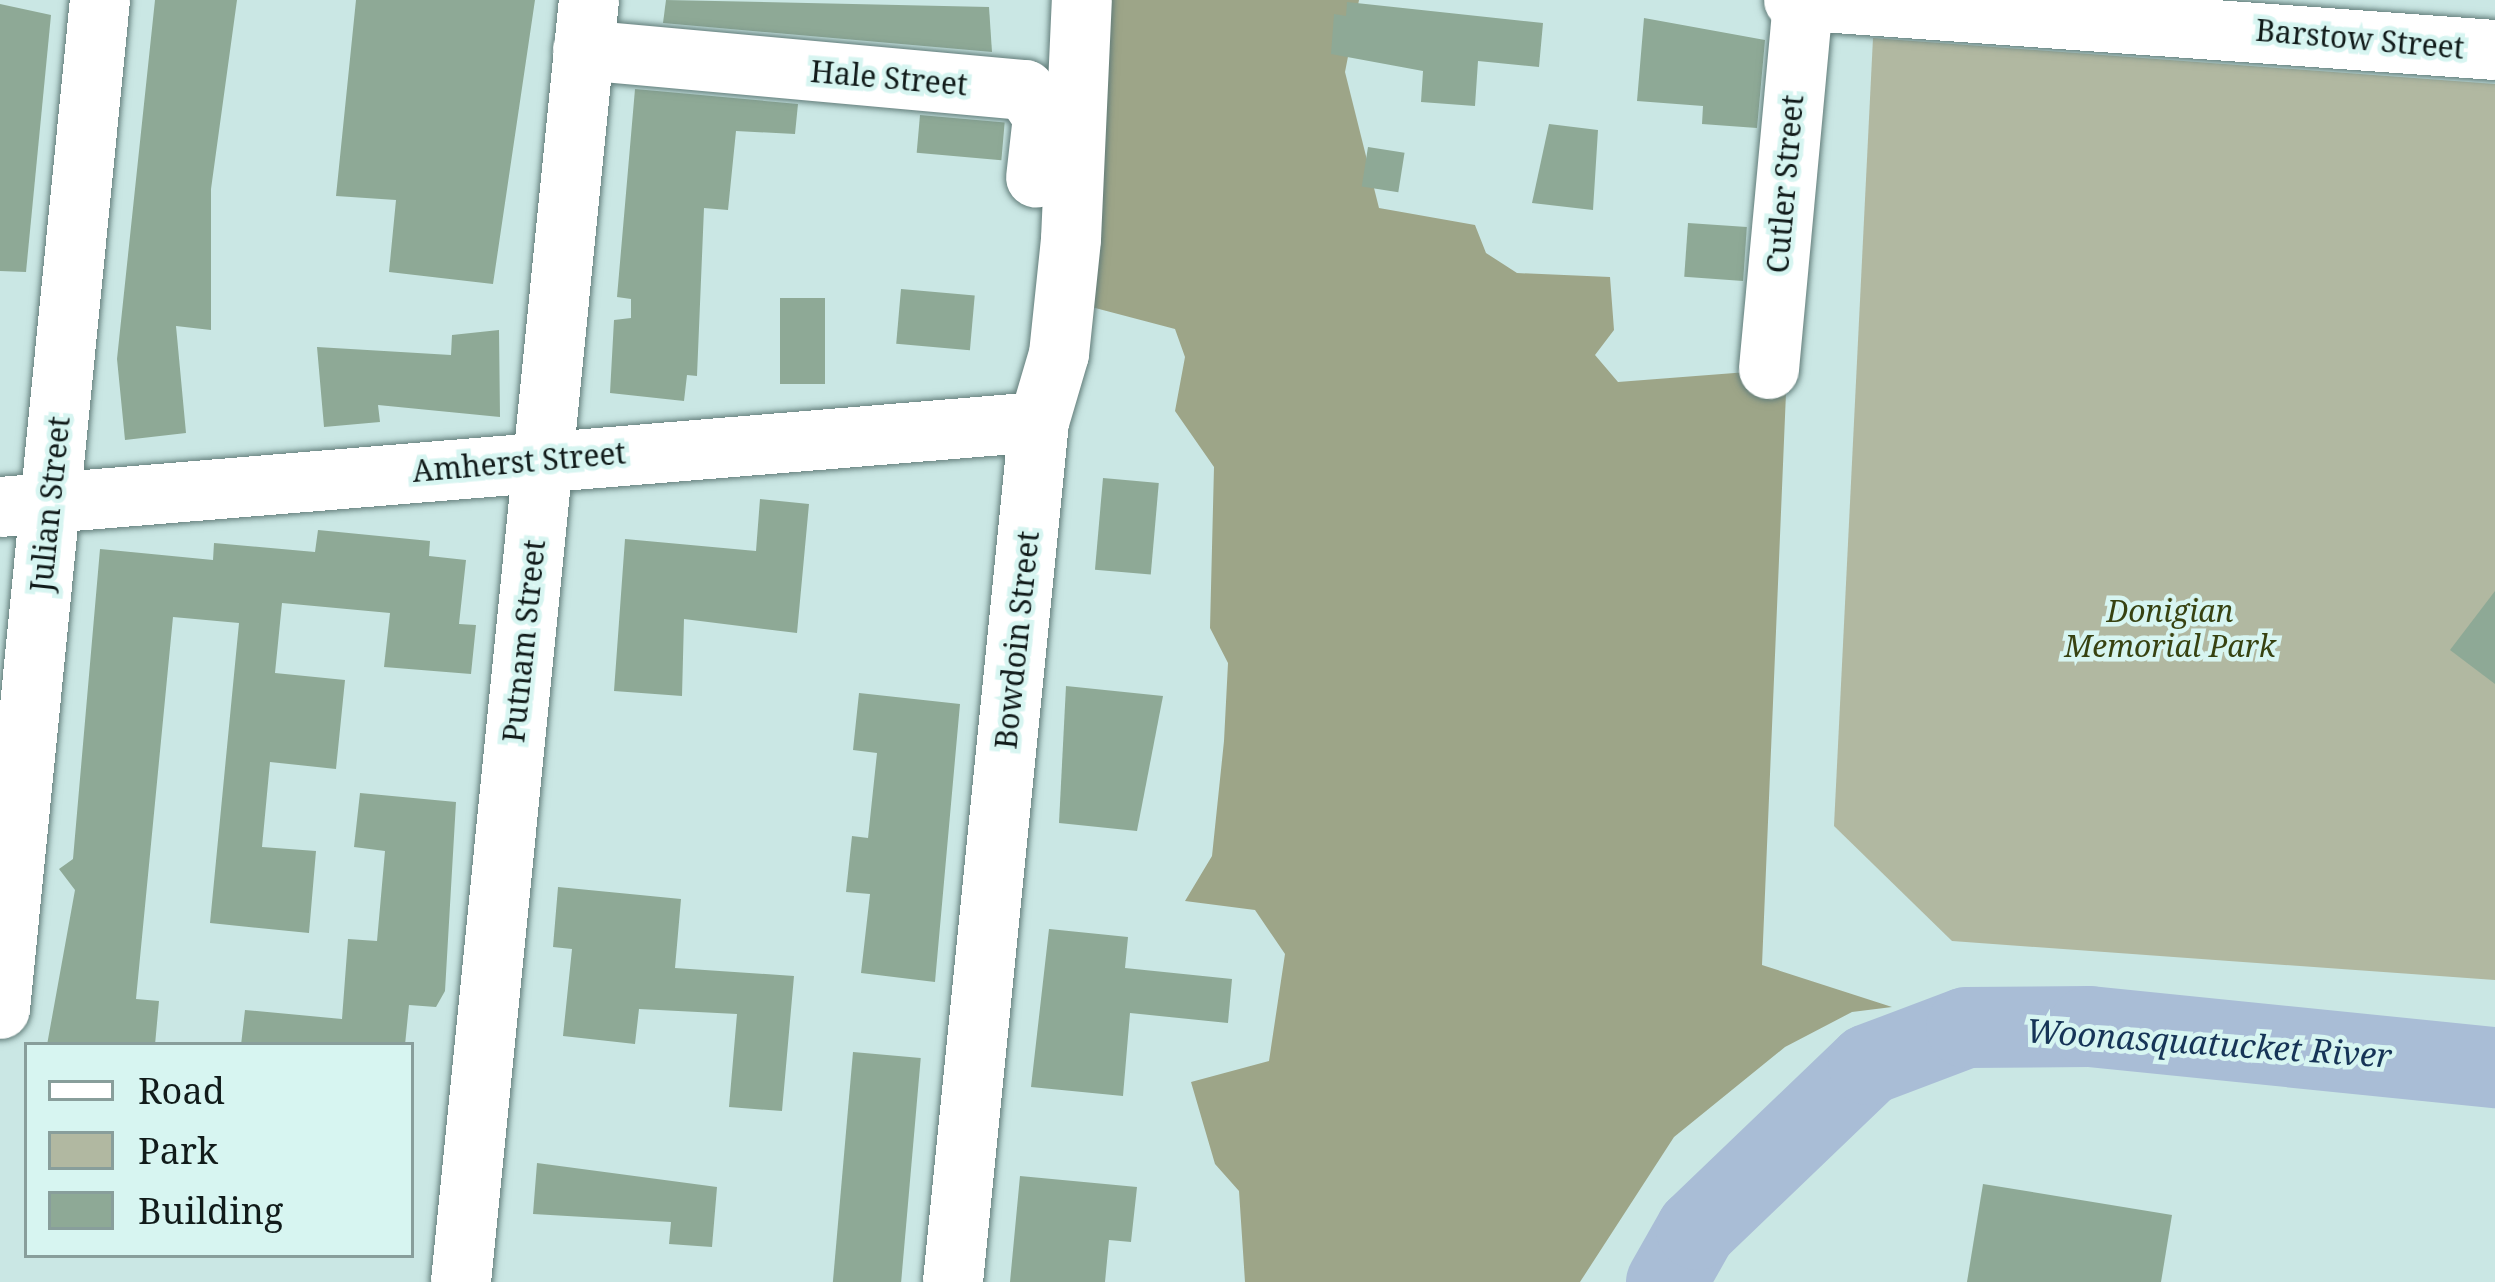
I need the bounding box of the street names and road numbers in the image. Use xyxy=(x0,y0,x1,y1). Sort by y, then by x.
street label: Barstow Street xyxy=(2254,12,2466,66)
street label: Hale Street xyxy=(809,53,969,103)
street label: Cutler Street xyxy=(1759,93,1811,275)
street label: Julian Street xyxy=(23,414,77,594)
street label: Amherst Street xyxy=(411,435,627,489)
street label: Bowdoin Street xyxy=(988,529,1046,751)
street label: Putnam Street xyxy=(495,538,553,744)

